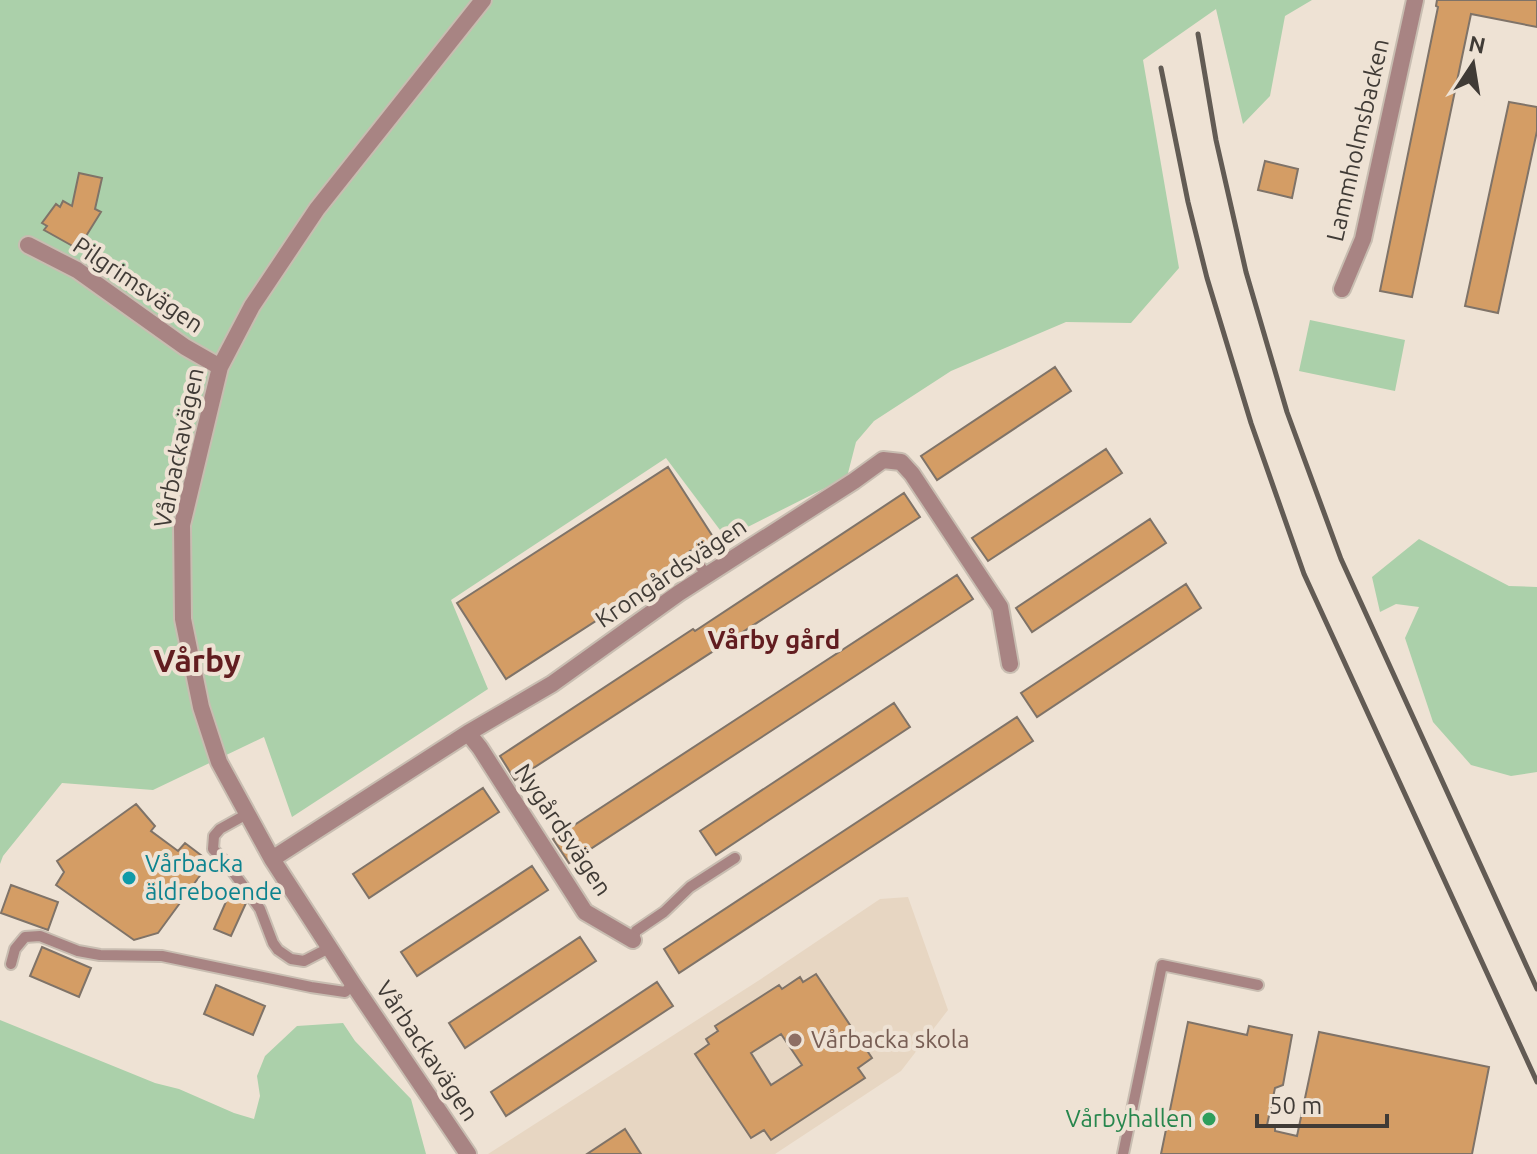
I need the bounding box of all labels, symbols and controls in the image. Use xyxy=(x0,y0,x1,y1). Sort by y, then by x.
north arrow xyxy=(1433,24,1513,104)
text: N xyxy=(1467,30,1488,58)
street label: Lammholmsbacken xyxy=(1321,36,1394,244)
street label: Pilgrimsvägen xyxy=(68,231,208,338)
street label: Vårbackavägen xyxy=(148,365,209,530)
street label: Krongårdsvägen xyxy=(590,512,751,633)
district label: Vårby gård xyxy=(708,625,840,654)
district label: Vårby xyxy=(153,642,241,678)
street label: Nygårdsvägen xyxy=(509,759,617,901)
place label: Vårbacka äldreboende xyxy=(145,850,282,905)
marker: Vårbacka äldreboende xyxy=(120,869,138,887)
street label: Vårbackavägen xyxy=(371,976,484,1126)
place label: Vårbacka skola xyxy=(811,1026,970,1053)
marker: Vårbacka skola xyxy=(786,1031,804,1049)
scale bar xyxy=(1257,1078,1387,1128)
text: 50 m xyxy=(1269,1092,1322,1119)
place label: Vårbyhallen xyxy=(1066,1105,1193,1132)
marker: Vårbyhallen xyxy=(1200,1110,1218,1128)

